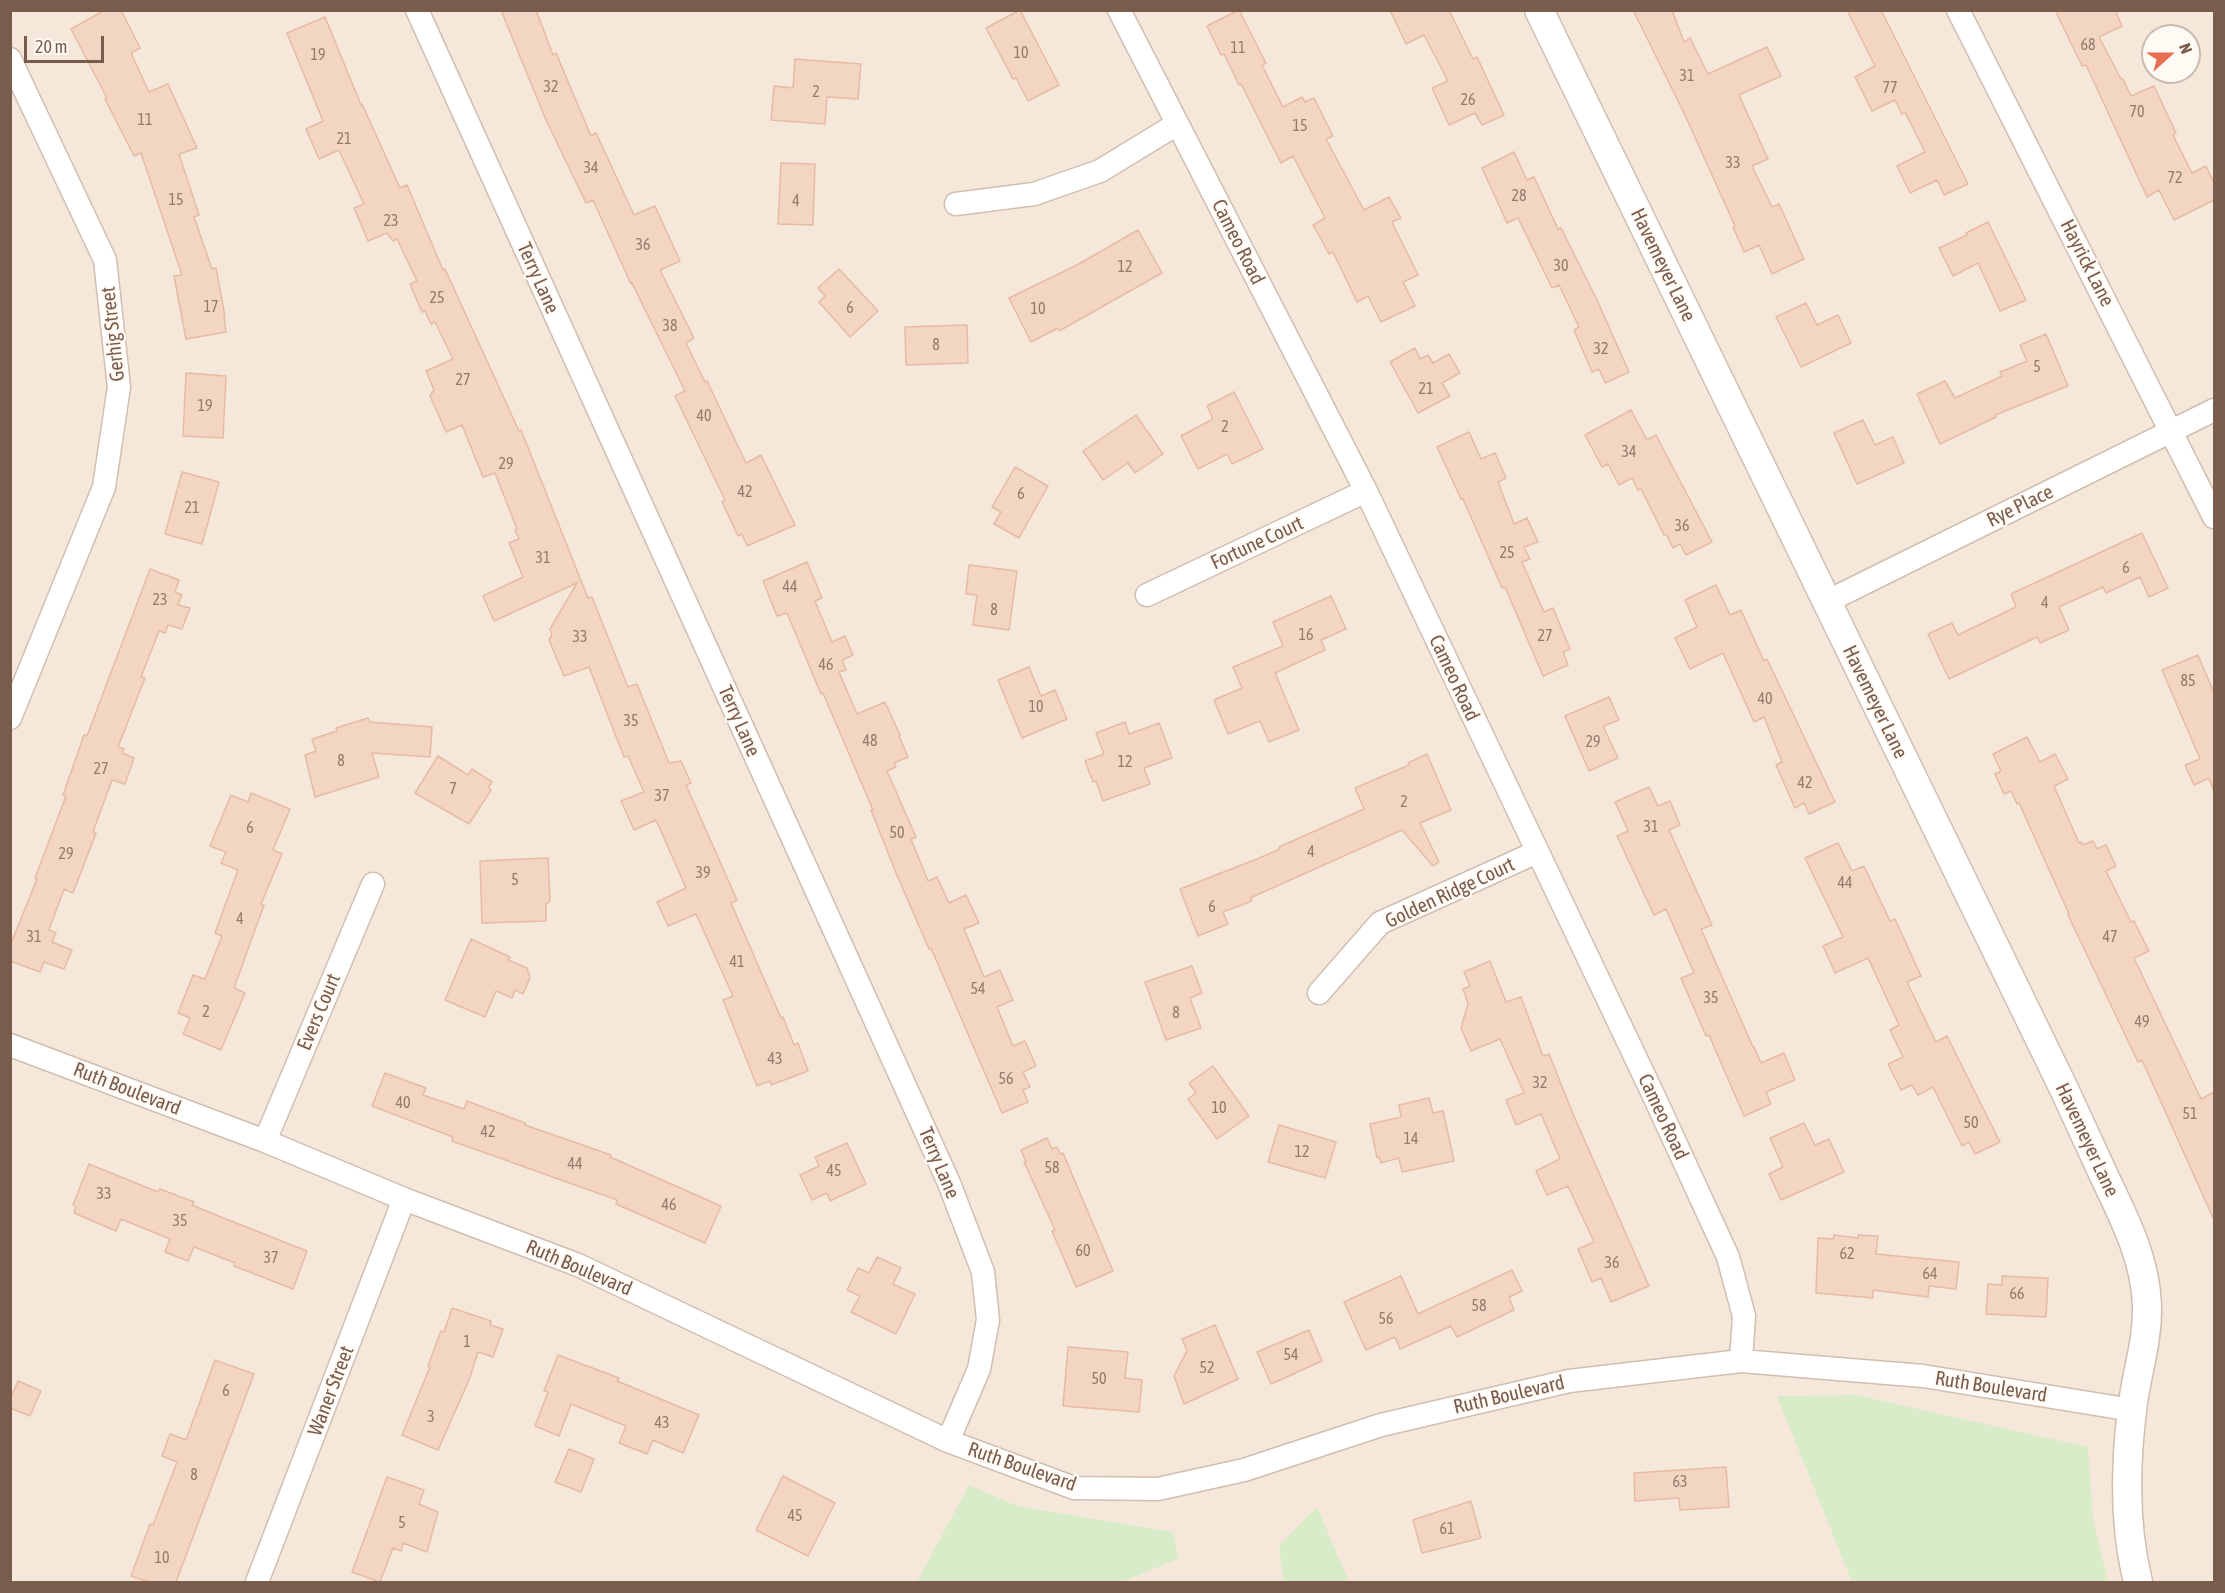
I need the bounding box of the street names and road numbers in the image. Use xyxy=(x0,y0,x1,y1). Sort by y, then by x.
street label: Cameo Road xyxy=(1206,196,1270,288)
street label: Havemeyer Lane xyxy=(1625,205,1701,325)
street label: Hayrick Lane xyxy=(2055,215,2119,311)
street label: Terry Lane xyxy=(512,239,564,317)
street label: Gerhig Street xyxy=(96,285,130,383)
street label: Rye Place xyxy=(1983,480,2057,532)
street label: Fortune Court xyxy=(1207,511,1307,575)
street label: Cameo Road xyxy=(1424,631,1484,725)
street label: Havemeyer Lane xyxy=(1837,642,1913,762)
street label: Terry Lane xyxy=(713,682,765,760)
street label: Golden Ridge Court xyxy=(1382,853,1518,933)
street label: Evers Court xyxy=(292,970,346,1054)
street label: Ruth Boulevard xyxy=(70,1058,184,1120)
street label: Cameo Road xyxy=(1633,1070,1693,1164)
street label: Havemeyer Lane xyxy=(2050,1079,2124,1201)
street label: Terry Lane xyxy=(913,1124,965,1202)
street label: Ruth Boulevard xyxy=(522,1235,636,1301)
street label: Waner Street xyxy=(303,1343,359,1439)
street label: Ruth Boulevard xyxy=(1933,1366,2049,1408)
street label: Ruth Boulevard xyxy=(1451,1371,1567,1419)
street label: Ruth Boulevard xyxy=(965,1437,1079,1497)

